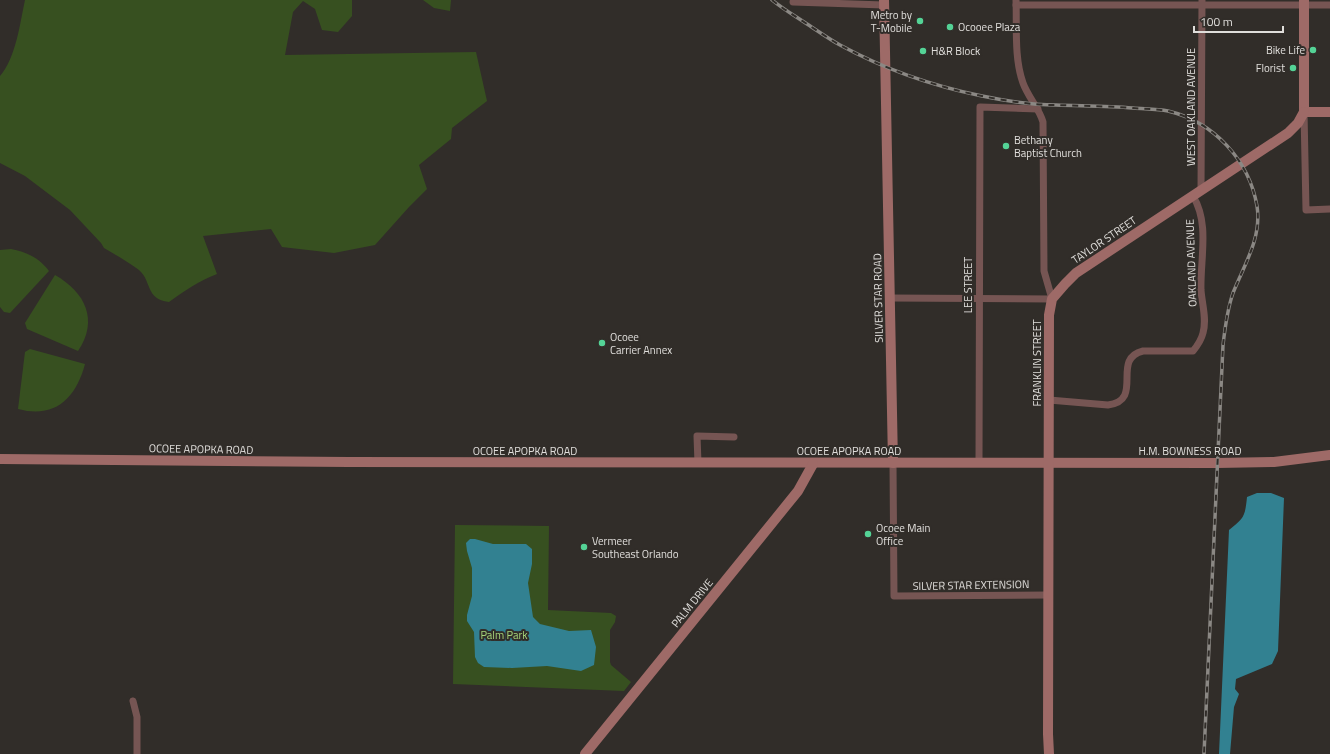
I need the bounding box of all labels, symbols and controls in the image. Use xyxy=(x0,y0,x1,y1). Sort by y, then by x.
place label: Metro by T-Mobile xyxy=(871,7,913,36)
scale bar xyxy=(1194,8,1283,34)
text: 100 m xyxy=(1200,12,1233,31)
marker: Metro by T-Mobile xyxy=(915,16,925,26)
place label: Ocooee Plaza xyxy=(958,19,1021,35)
marker: Ocooee Plaza xyxy=(945,22,955,32)
place label: Bike Life xyxy=(1266,42,1305,58)
place label: H&R Block xyxy=(931,43,981,59)
marker: Bike Life xyxy=(1308,45,1318,55)
marker: H&R Block xyxy=(918,46,928,56)
street label: WEST OAKLAND AVENUE xyxy=(1183,48,1199,166)
place label: Florist xyxy=(1256,60,1285,76)
marker: Florist xyxy=(1288,63,1298,73)
place label: Bethany Baptist Church xyxy=(1014,132,1082,161)
marker: Bethany Baptist Church xyxy=(1001,141,1011,151)
street label: TAYLOR STREET xyxy=(1068,212,1140,268)
street label: OAKLAND AVENUE xyxy=(1181,219,1201,307)
street label: SILVER STAR ROAD xyxy=(869,253,887,343)
street label: LEE STREET xyxy=(960,257,976,313)
street label: FRANKLIN STREET xyxy=(1029,319,1045,407)
place label: Ocoee Carrier Annex xyxy=(610,329,672,358)
marker: Ocoee Carrier Annex xyxy=(597,338,607,348)
street label: OCOEE APOPKA ROAD xyxy=(149,440,253,458)
street label: OCOEE APOPKA ROAD xyxy=(473,443,577,459)
street label: OCOEE APOPKA ROAD xyxy=(797,443,901,459)
street label: H.M. BOWNESS ROAD xyxy=(1139,443,1241,459)
place label: Ocoee Main Office xyxy=(876,520,930,549)
marker: Ocoee Main Office xyxy=(863,529,873,539)
place label: Vermeer Southeast Orlando xyxy=(592,533,679,562)
marker: Vermeer Southeast Orlando xyxy=(579,542,589,552)
street label: PALM DRIVE xyxy=(667,575,717,631)
street label: SILVER STAR EXTENSION xyxy=(912,576,1030,594)
park label: Palm Park xyxy=(480,627,528,643)

